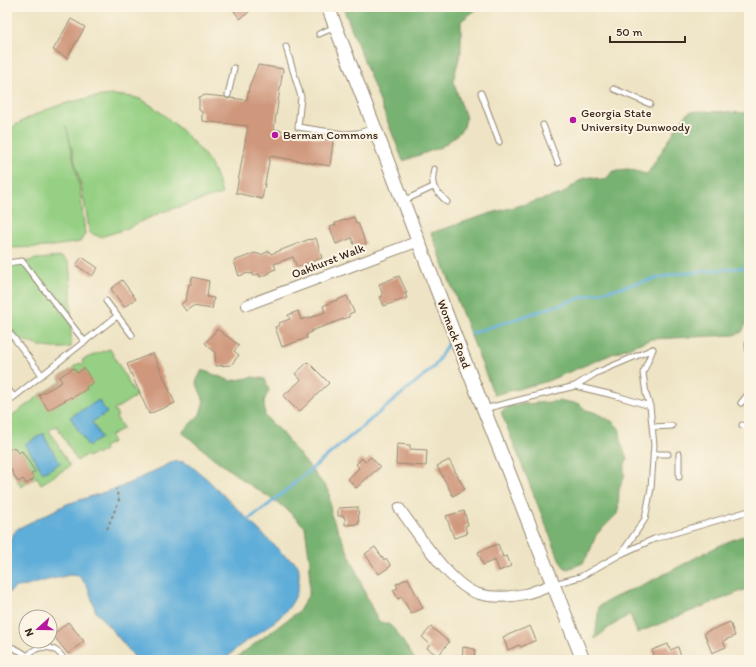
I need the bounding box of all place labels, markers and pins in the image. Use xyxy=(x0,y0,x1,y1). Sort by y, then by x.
place label: Georgia State University Dunwoody xyxy=(581,106,690,134)
marker: Georgia State University Dunwoody xyxy=(568,115,578,125)
place label: Berman Commons xyxy=(283,128,378,142)
marker: Berman Commons xyxy=(270,130,280,140)

